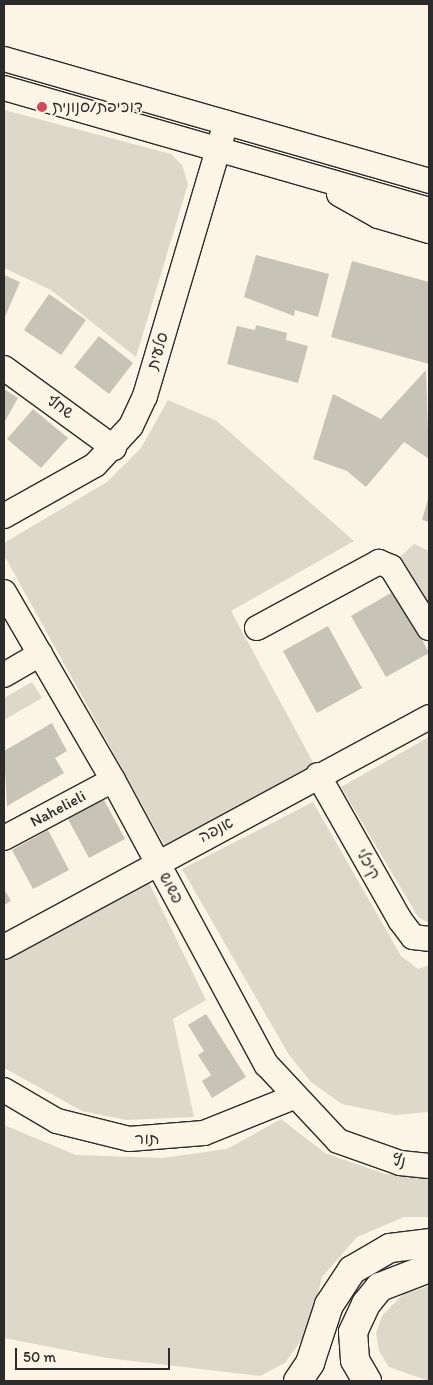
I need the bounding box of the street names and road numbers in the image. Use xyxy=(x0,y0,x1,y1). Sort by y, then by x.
street label: סלעית xyxy=(143,330,173,372)
street label: שחף xyxy=(43,391,77,423)
street label: Nahelieli xyxy=(27,786,89,832)
street label: אנפה xyxy=(195,813,237,847)
street label: קיכלי xyxy=(352,845,384,883)
street label: פשוש xyxy=(155,869,187,907)
street label: תור xyxy=(134,1129,160,1149)
street label: נץ xyxy=(391,1150,407,1172)

